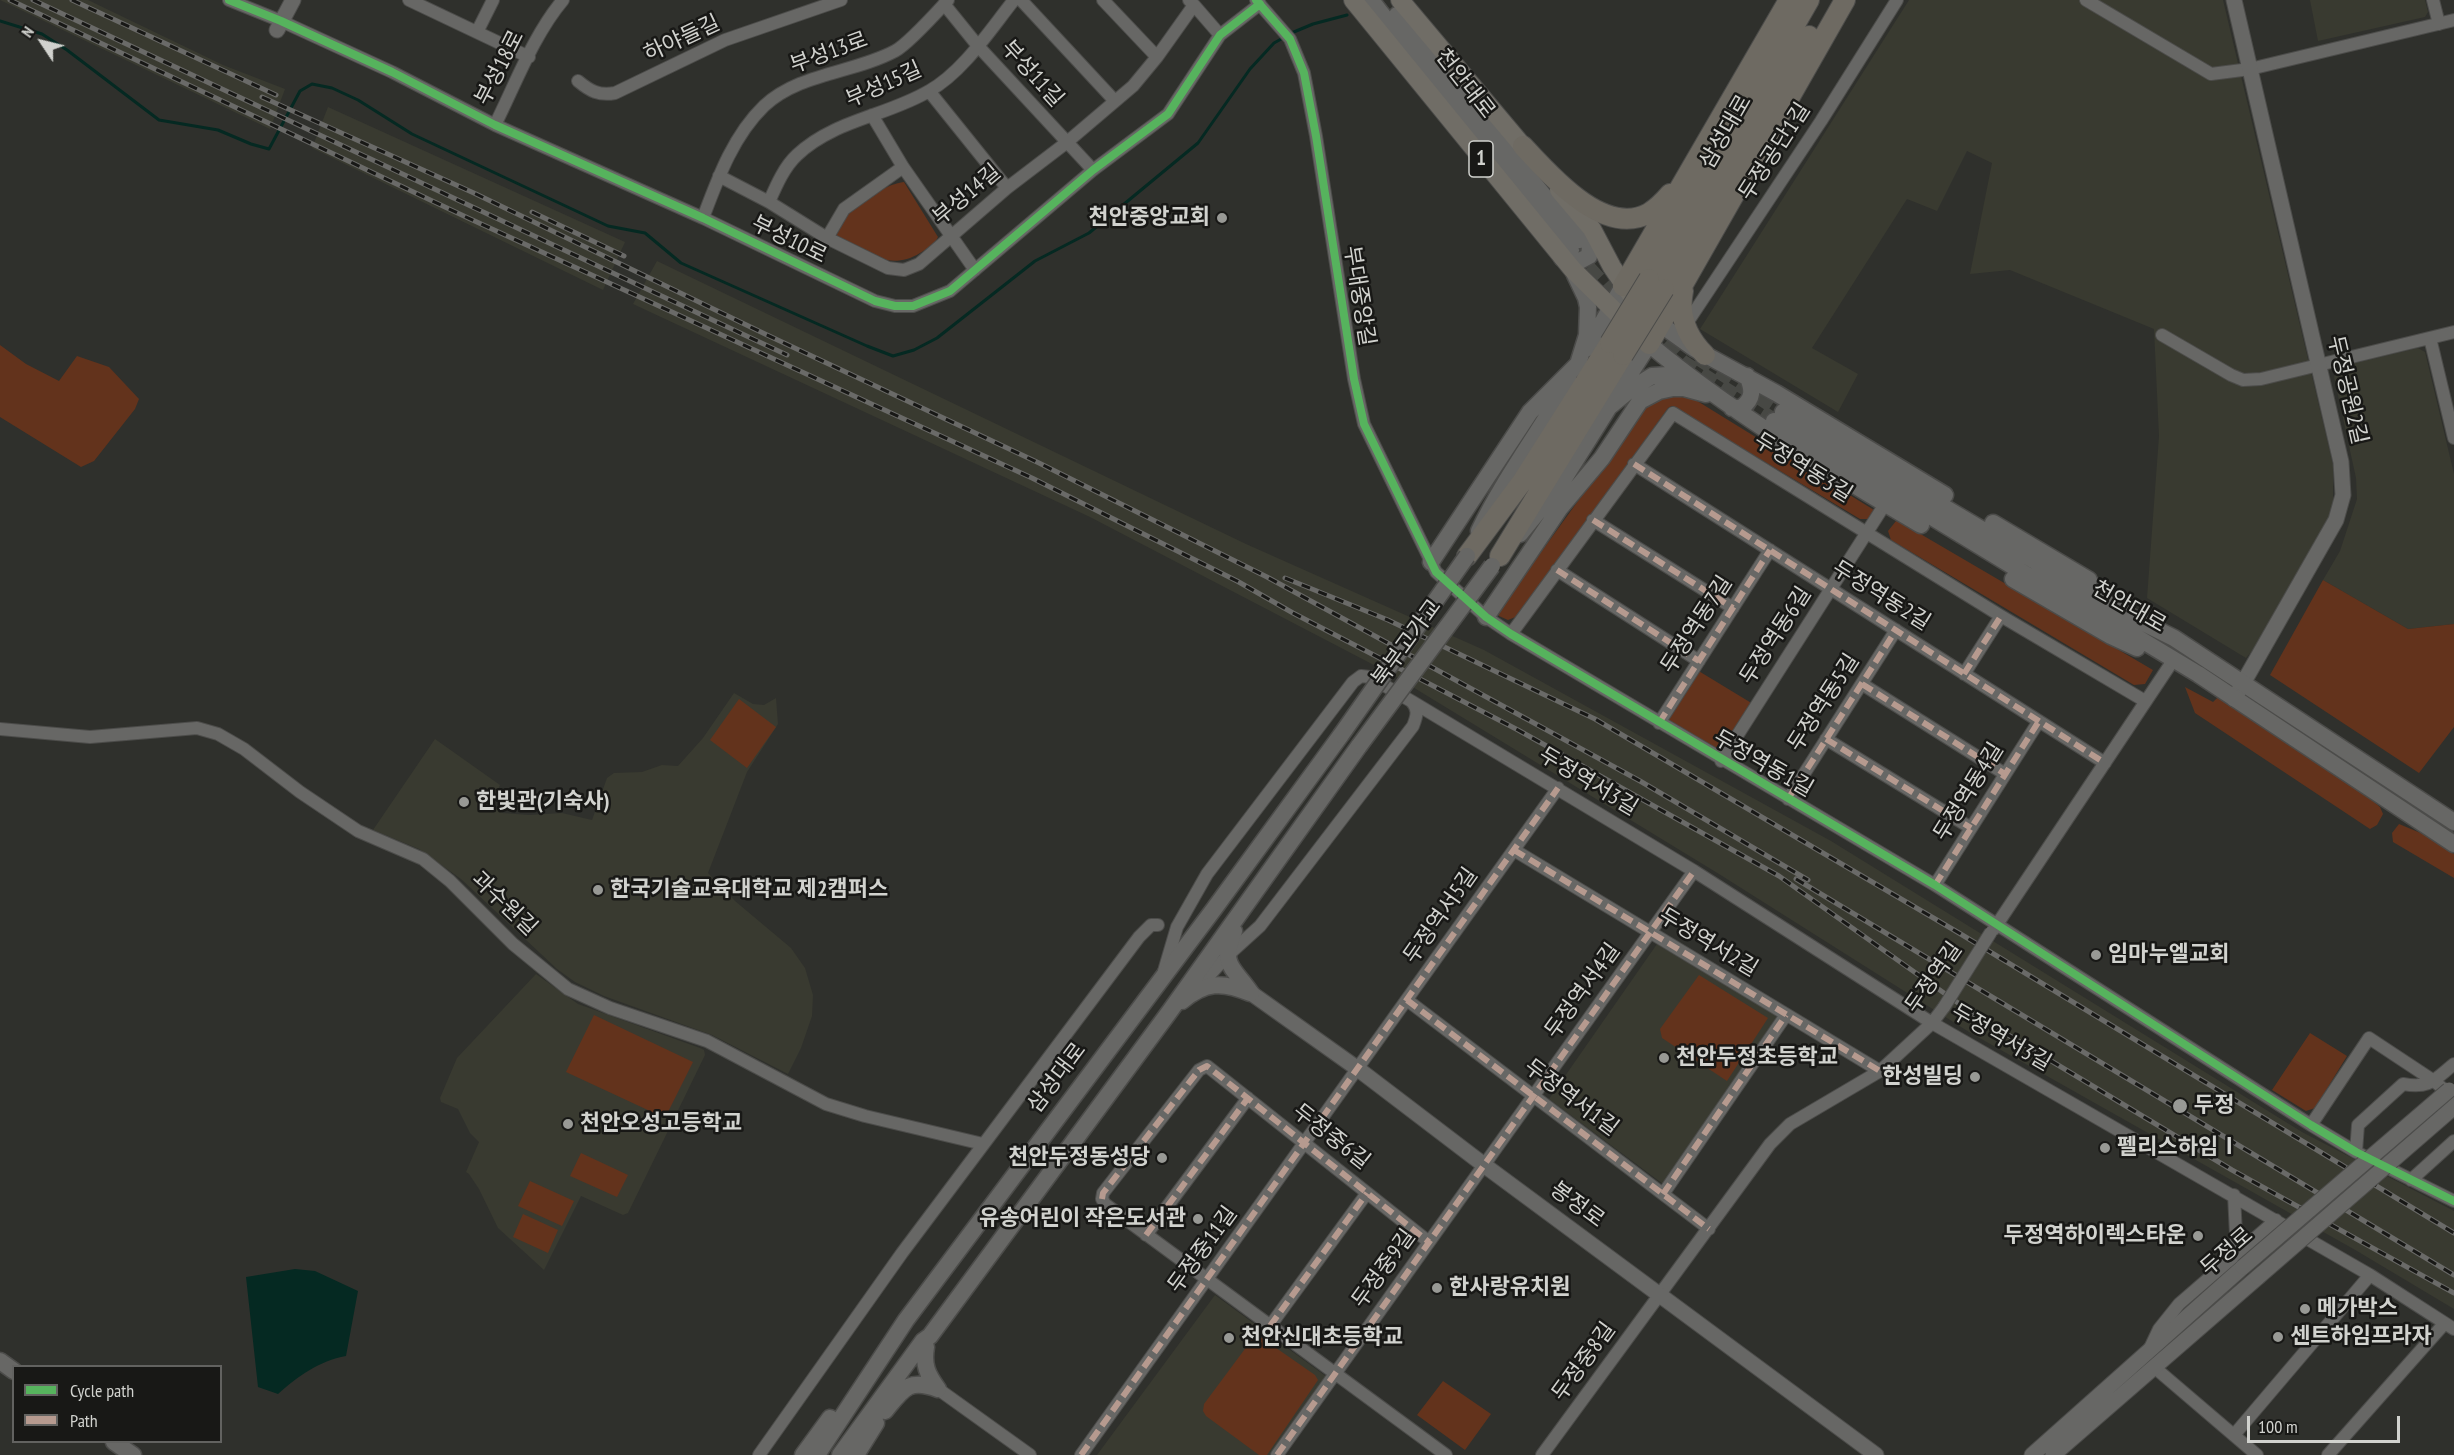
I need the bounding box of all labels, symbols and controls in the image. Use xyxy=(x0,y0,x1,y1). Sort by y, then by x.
street label: 하야들길 xyxy=(640,10,724,68)
north arrow xyxy=(12,12,72,72)
text: N xyxy=(17,22,38,41)
street label: 부성18로 xyxy=(470,26,530,110)
street label: 부성13로 xyxy=(787,27,871,79)
street label: 부성11길 xyxy=(995,35,1069,113)
street label: 천안대로 xyxy=(1430,44,1500,124)
street label: 부성15길 xyxy=(842,57,926,113)
street label: 삼성대로 xyxy=(1694,90,1758,174)
street label: 두정공단1길 xyxy=(1734,98,1816,206)
road number: 1 xyxy=(1469,141,1493,177)
street label: 부성14길 xyxy=(928,159,1006,231)
place label: 천안중앙교회 xyxy=(1089,205,1210,231)
street label: 부성10로 xyxy=(747,210,831,270)
marker: 천안중앙교회 xyxy=(1215,211,1229,225)
street label: 부대중앙길 xyxy=(1338,244,1380,348)
street label: 두정공원2길 xyxy=(2322,333,2372,447)
street label: 두정역동3길 xyxy=(1749,427,1857,509)
street label: 두정역동2길 xyxy=(1827,555,1935,637)
street label: 두정역동7길 xyxy=(1656,571,1738,679)
street label: 천안대로 xyxy=(2087,575,2171,639)
street label: 두정역동6길 xyxy=(1735,582,1817,690)
street label: 북부고가교 xyxy=(1367,594,1447,692)
street label: 두정역동5길 xyxy=(1783,649,1865,757)
street label: 두정역동1길 xyxy=(1708,725,1818,803)
street label: 두정역동4길 xyxy=(1928,738,2010,846)
street label: 두정역서3길 xyxy=(1534,742,1642,822)
place label: 한빛관(기숙사) xyxy=(476,789,610,815)
marker: 한빛관(기숙사) xyxy=(457,795,471,809)
street label: 두정역서5길 xyxy=(1398,863,1484,969)
street label: 과수원길 xyxy=(466,866,542,942)
place label: 한국기술교육대학교 제2캠퍼스 xyxy=(610,877,888,903)
marker: 한국기술교육대학교 제2캠퍼스 xyxy=(591,883,605,897)
street label: 두정역서2길 xyxy=(1654,903,1762,983)
street label: 두정역길 xyxy=(1900,937,1968,1019)
street label: 두정역서4길 xyxy=(1540,938,1626,1044)
place label: 임마누엘교회 xyxy=(2108,942,2229,968)
marker: 임마누엘교회 xyxy=(2089,948,2103,962)
street label: 두정역서3길 xyxy=(1946,999,2056,1077)
street label: 삼성대로 xyxy=(1022,1038,1092,1118)
place label: 천안두정초등학교 xyxy=(1676,1045,1838,1071)
marker: 천안두정초등학교 xyxy=(1657,1051,1671,1065)
street label: 두정역서1길 xyxy=(1519,1054,1623,1142)
place label: 한성빌딩 xyxy=(1882,1064,1963,1090)
marker: 한성빌딩 xyxy=(1968,1070,1982,1084)
place label: 두정 xyxy=(2194,1093,2234,1119)
marker: 두정 xyxy=(2171,1097,2189,1115)
street label: 두정중6길 xyxy=(1287,1099,1375,1175)
place label: 천안오성고등학교 xyxy=(580,1111,742,1137)
marker: 천안오성고등학교 xyxy=(561,1117,575,1131)
place label: 펠리스하임Ⅰ xyxy=(2117,1135,2240,1161)
marker: 펠리스하임Ⅰ xyxy=(2098,1141,2112,1155)
place label: 천안두정동성당 xyxy=(1008,1145,1150,1171)
marker: 천안두정동성당 xyxy=(1155,1151,1169,1165)
street label: 봉정로 xyxy=(1545,1176,1609,1234)
street label: 두정중11길 xyxy=(1163,1201,1243,1299)
place label: 유송어린이 작은도서관 xyxy=(979,1206,1186,1232)
marker: 유송어린이 작은도서관 xyxy=(1191,1212,1205,1226)
street label: 두정로 xyxy=(2195,1222,2259,1282)
place label: 두정역하이렉스타운 xyxy=(2004,1223,2186,1249)
street label: 두정중9길 xyxy=(1347,1224,1421,1314)
marker: 두정역하이렉스타운 xyxy=(2191,1229,2205,1243)
place label: 한사랑유치원 xyxy=(1449,1275,1570,1301)
marker: 한사랑유치원 xyxy=(1430,1281,1444,1295)
place label: 메가박스 xyxy=(2317,1296,2398,1322)
marker: 메가박스 xyxy=(2298,1302,2312,1316)
street label: 두정중8길 xyxy=(1547,1317,1621,1407)
place label: 센트하임프라자 xyxy=(2290,1324,2432,1350)
place label: 천안신대초등학교 xyxy=(1241,1325,1403,1351)
marker: 센트하임프라자 xyxy=(2271,1330,2285,1344)
marker: 천안신대초등학교 xyxy=(1222,1331,1236,1345)
legend xyxy=(12,1365,222,1443)
text: Cycle path xyxy=(70,1379,134,1402)
scale bar xyxy=(2250,1404,2403,1442)
text: Path xyxy=(70,1409,98,1432)
text: 100 m xyxy=(2258,1415,2298,1438)

